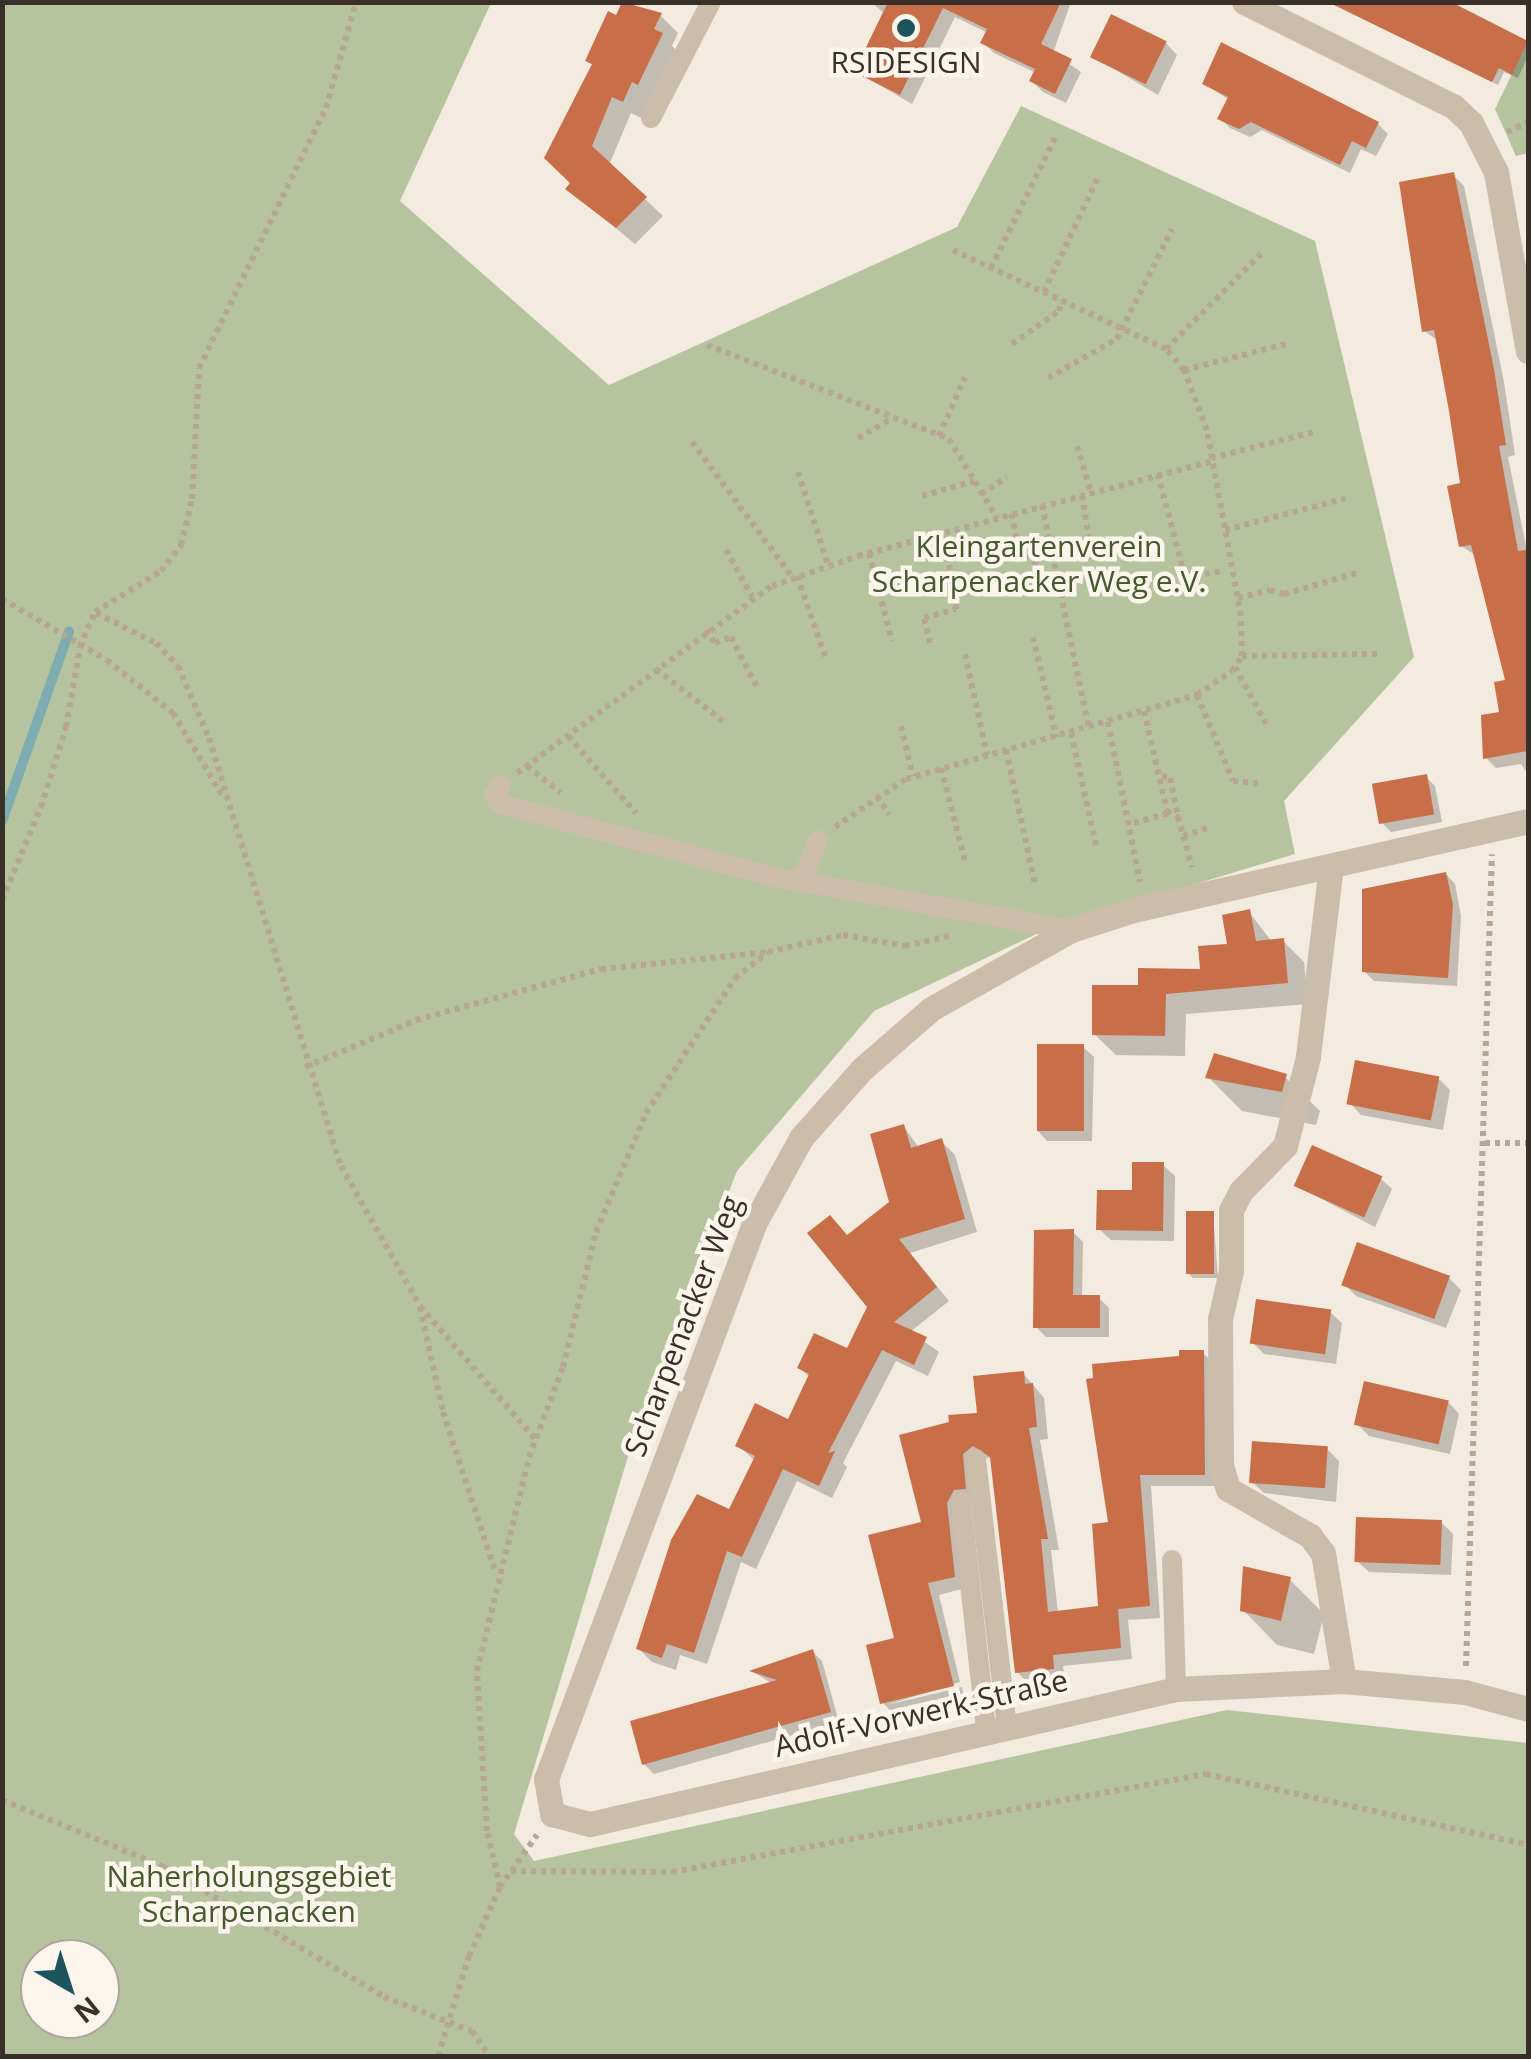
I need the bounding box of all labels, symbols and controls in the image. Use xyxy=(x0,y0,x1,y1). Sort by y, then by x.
marker: RSIDESIGN xyxy=(895,17,917,39)
place label: RSIDESIGN xyxy=(830,44,982,80)
park label: Kleingartenverein Scharpenacker Weg e.V. xyxy=(872,528,1206,598)
street label: Scharpenacker Weg xyxy=(617,1191,749,1461)
street label: Adolf-Vorwerk-Straße xyxy=(771,1662,1071,1764)
park label: Naherholungsgebiet Scharpenacken xyxy=(107,1858,391,1928)
north arrow xyxy=(20,1939,120,2039)
text: N xyxy=(67,1989,108,2033)

